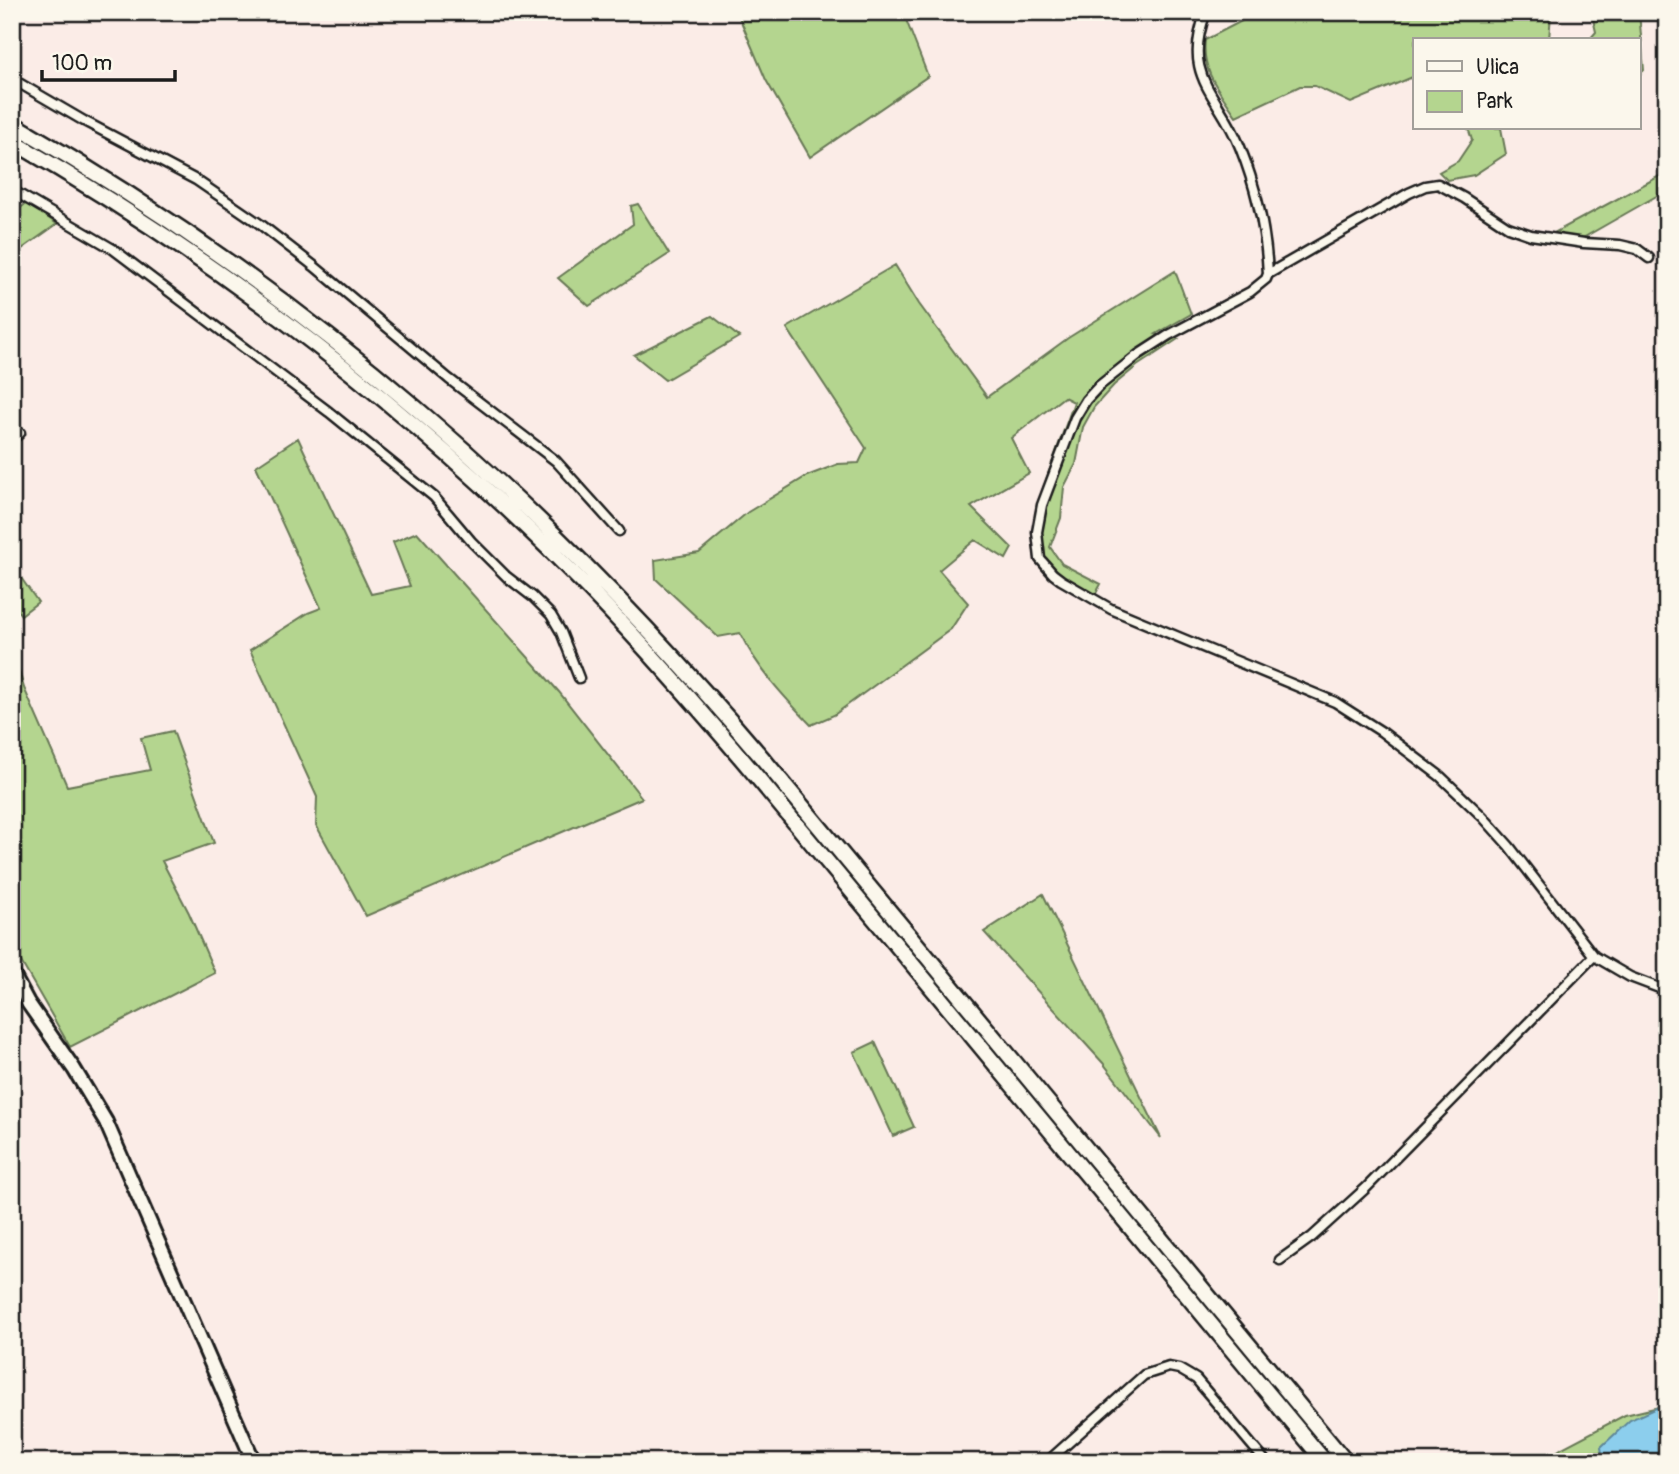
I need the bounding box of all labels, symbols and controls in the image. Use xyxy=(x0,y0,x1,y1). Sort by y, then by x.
scale bar xyxy=(42,38,175,82)
legend xyxy=(1413,38,1640,130)
text: 100 m xyxy=(52,50,112,77)
text: Ulica xyxy=(1476,54,1519,81)
text: Park xyxy=(1476,88,1513,115)

